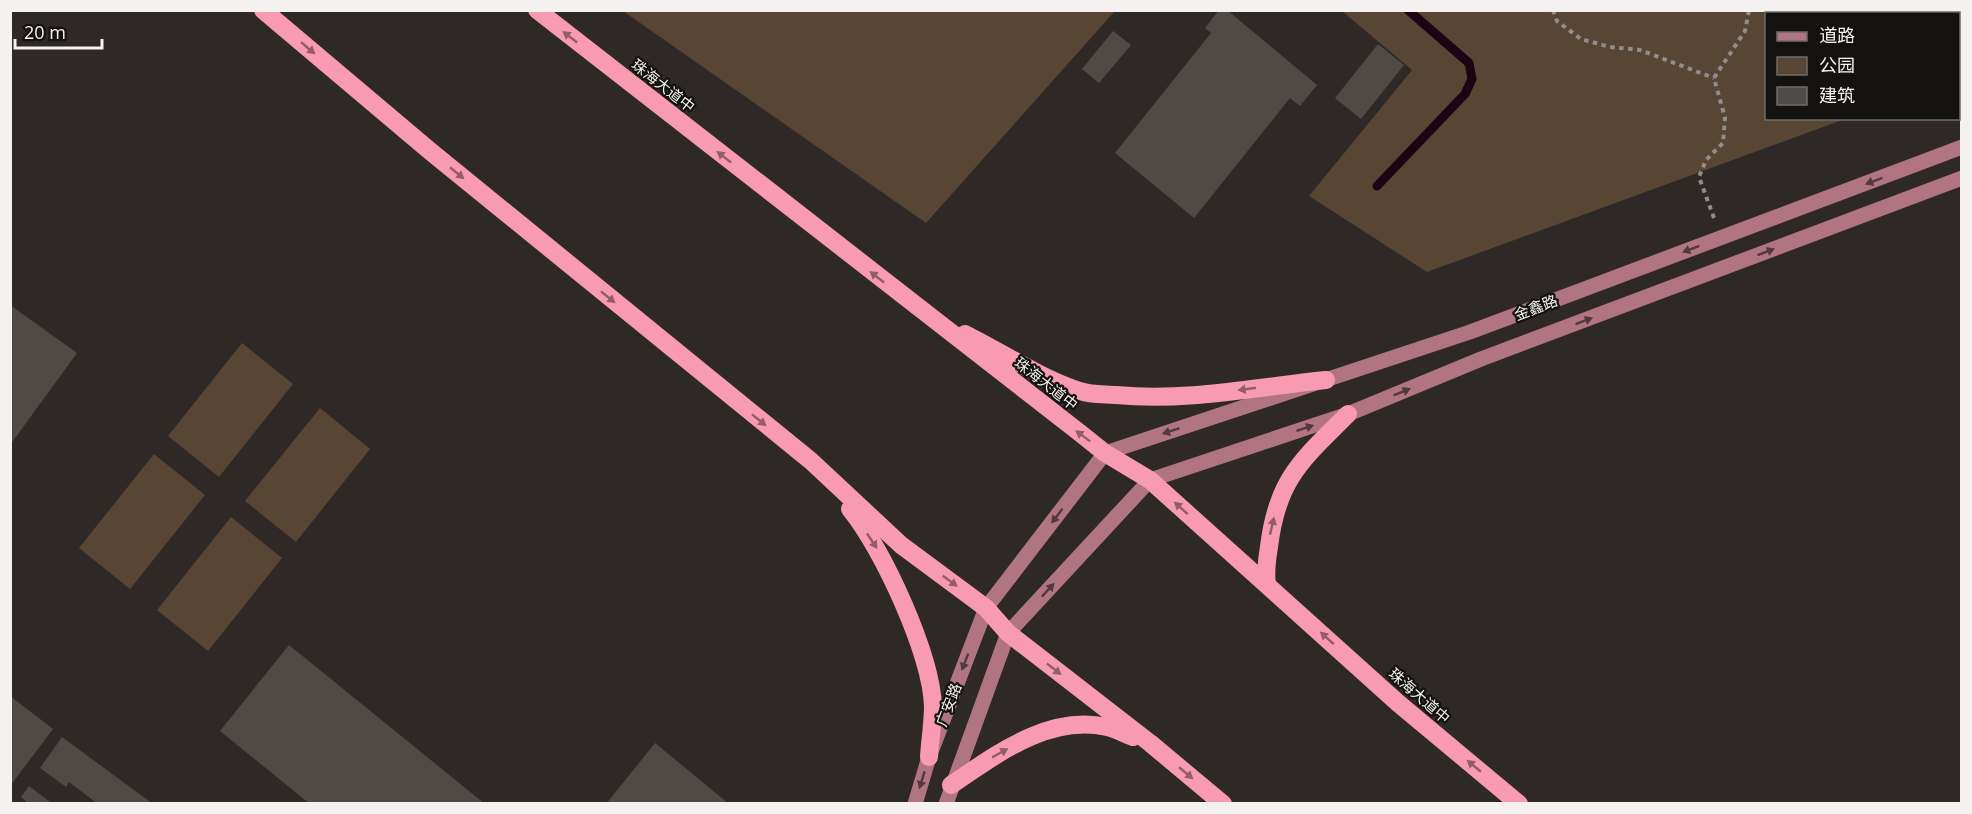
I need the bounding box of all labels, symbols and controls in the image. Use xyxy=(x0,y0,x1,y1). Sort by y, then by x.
scale bar xyxy=(15,12,102,50)
legend xyxy=(1765,12,1960,120)
text: 20 m xyxy=(24,20,66,44)
text: 道路 xyxy=(1819,23,1855,47)
one-way arrow xyxy=(562,30,578,43)
one-way arrow xyxy=(300,41,315,54)
text: 公园 xyxy=(1819,53,1855,77)
street label: 珠海大道中 xyxy=(628,54,699,116)
text: 建筑 xyxy=(1819,83,1855,107)
one-way arrow xyxy=(716,150,732,163)
one-way arrow xyxy=(449,167,465,180)
one-way arrow xyxy=(1865,176,1883,186)
one-way arrow xyxy=(1682,245,1700,255)
one-way arrow xyxy=(1757,247,1775,256)
one-way arrow xyxy=(870,271,885,283)
one-way arrow xyxy=(600,290,616,303)
street label: 金鑫路 xyxy=(1511,290,1560,324)
one-way arrow xyxy=(1575,315,1593,325)
street label: 珠海大道中 xyxy=(1011,352,1082,414)
one-way arrow xyxy=(1237,384,1256,393)
one-way arrow xyxy=(1393,387,1411,396)
one-way arrow xyxy=(752,413,767,425)
one-way arrow xyxy=(1296,423,1314,433)
one-way arrow xyxy=(1162,427,1180,436)
one-way arrow xyxy=(1076,430,1091,442)
one-way arrow xyxy=(1174,501,1189,515)
one-way arrow xyxy=(1051,507,1063,523)
one-way arrow xyxy=(1268,517,1278,535)
one-way arrow xyxy=(866,532,878,548)
one-way arrow xyxy=(943,575,958,587)
one-way arrow xyxy=(1040,583,1054,597)
one-way arrow xyxy=(1320,632,1334,646)
one-way arrow xyxy=(959,654,969,672)
one-way arrow xyxy=(1046,662,1062,675)
street label: 珠海大道中 xyxy=(1385,663,1455,727)
street label: 广安路 xyxy=(931,680,965,729)
one-way arrow xyxy=(992,748,1009,758)
one-way arrow xyxy=(1467,760,1482,773)
one-way arrow xyxy=(1178,766,1193,779)
one-way arrow xyxy=(917,771,926,789)

